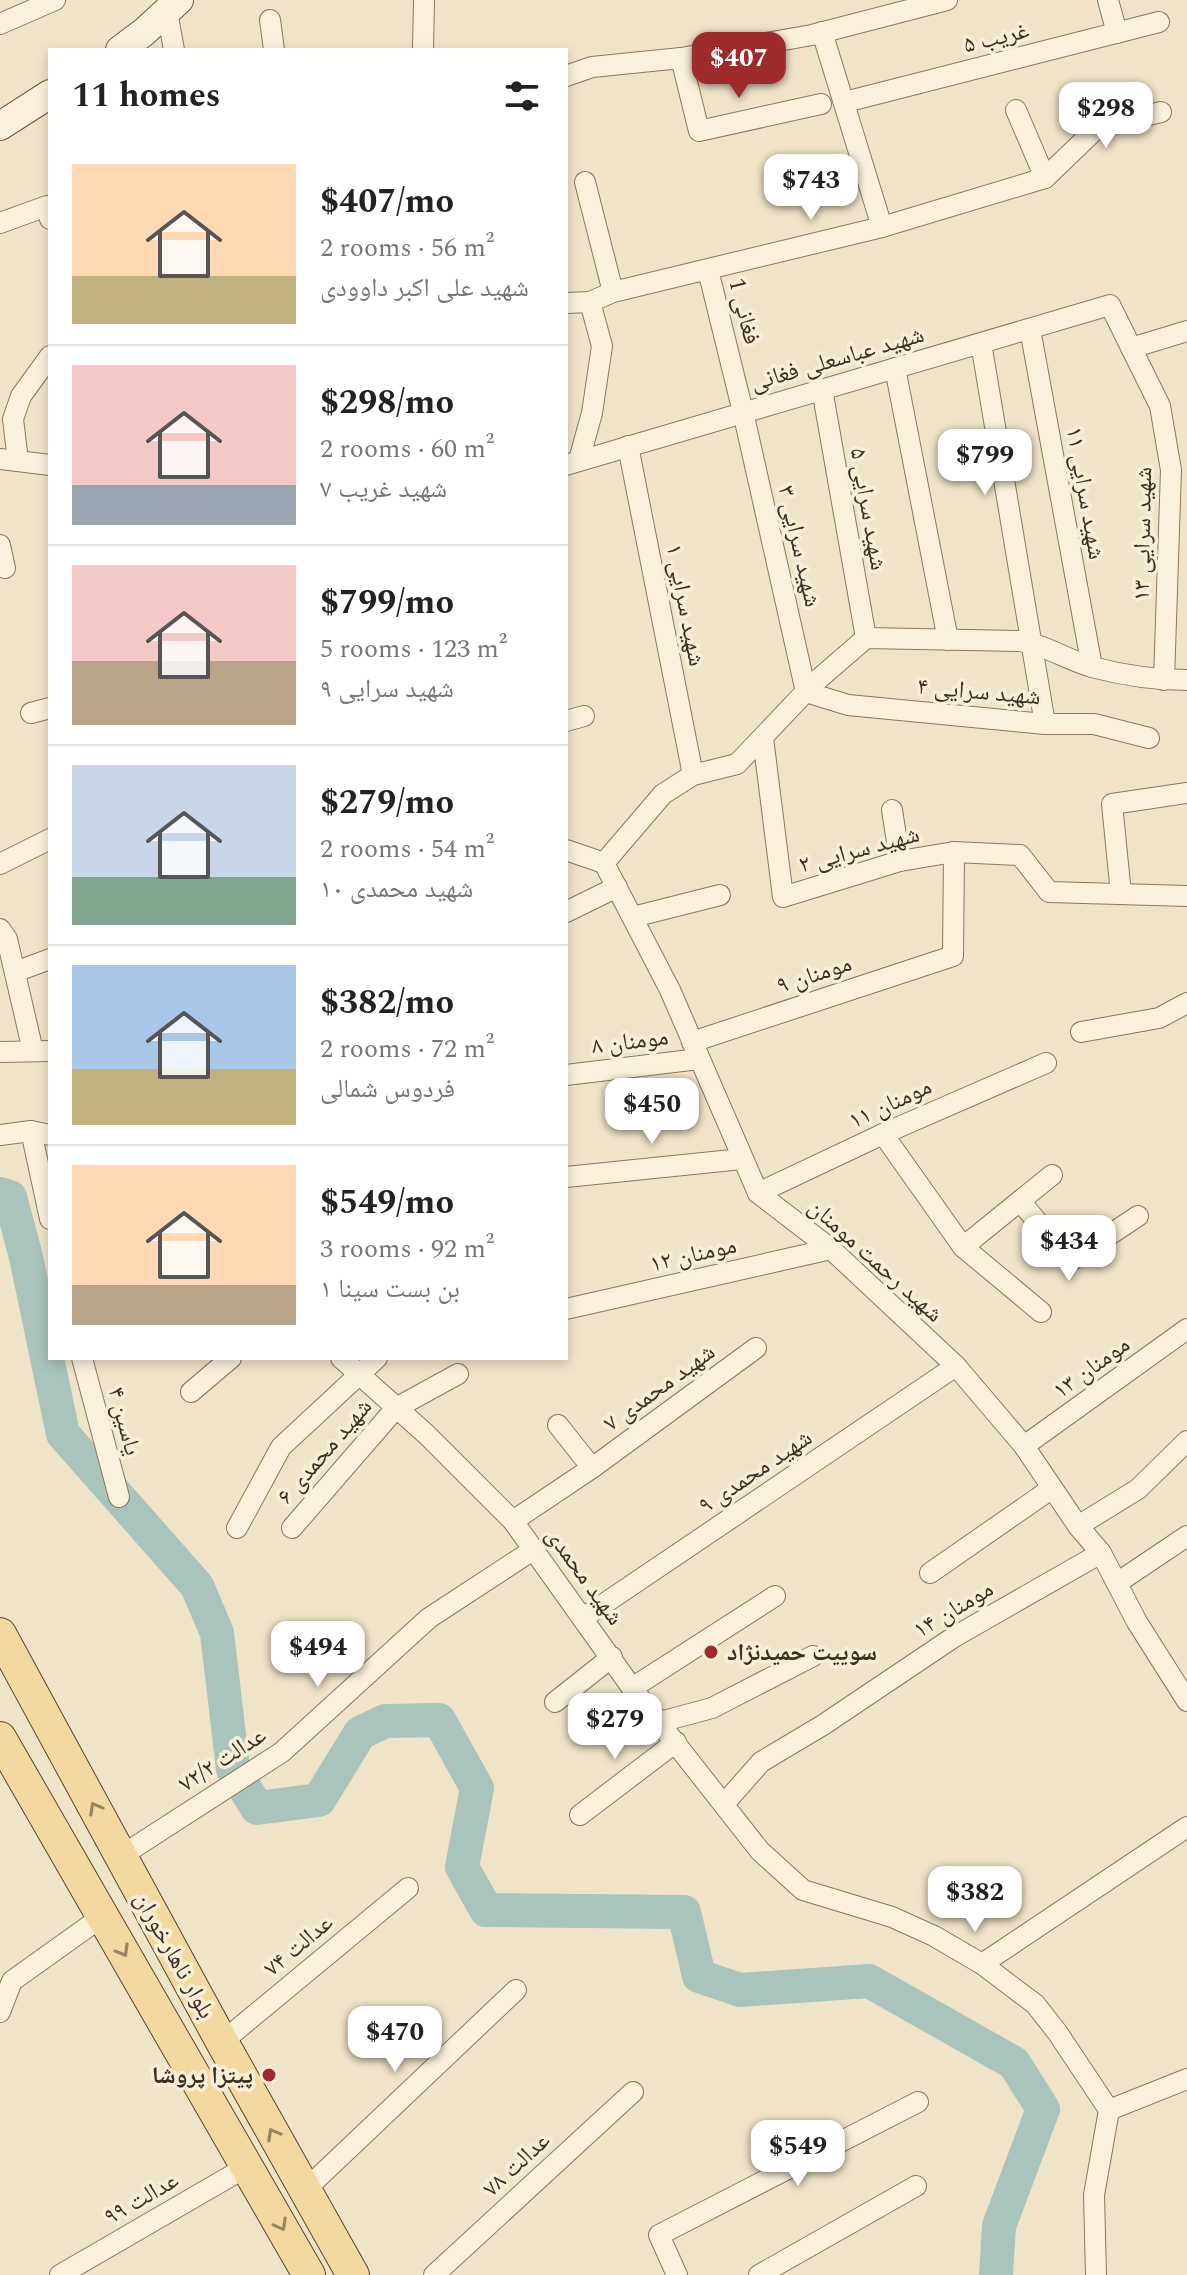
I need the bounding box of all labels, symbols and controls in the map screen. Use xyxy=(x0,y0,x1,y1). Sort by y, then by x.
street label: غریب ۵ xyxy=(960,12,1033,63)
pin: $407 xyxy=(692,32,786,100)
text: $407 xyxy=(710,38,768,78)
text: 11 homes xyxy=(72,70,221,122)
icon: filters xyxy=(500,74,544,118)
pin: $298 xyxy=(1059,82,1153,150)
text: $298 xyxy=(1077,88,1135,128)
pin: $743 xyxy=(764,154,858,222)
text: $743 xyxy=(782,160,840,200)
text: $407/mo xyxy=(320,176,454,228)
icon: home xyxy=(136,196,232,292)
text: 2 rooms · 56 m² xyxy=(320,228,494,268)
text: شهید علی اکبر داوودی xyxy=(320,268,529,308)
street label: فغانی 1 xyxy=(718,274,770,348)
street label: شهید عباسعلی فغانی xyxy=(746,317,928,401)
text: $298/mo xyxy=(320,377,454,429)
icon: home xyxy=(136,397,232,493)
street label: شهید سرایی ۱۱ xyxy=(1056,424,1114,562)
text: 2 rooms · 60 m² xyxy=(320,429,494,469)
pin: $799 xyxy=(938,429,1032,497)
text: $799 xyxy=(956,435,1014,475)
street label: شهید سرایی ۵ xyxy=(840,445,896,573)
street label: شهید سرایی ۱۳ xyxy=(1124,466,1162,602)
text: ۷ شهید غریب xyxy=(320,469,447,509)
street label: شهید سرایی ۳ xyxy=(768,482,830,611)
street label: شهید سرایی ۱ xyxy=(656,541,714,669)
text: $799/mo xyxy=(320,577,454,629)
icon: home xyxy=(136,597,232,693)
text: 5 rooms · 123 m² xyxy=(320,629,507,669)
text: شهید سرایی ۹ xyxy=(320,669,454,709)
street label: شهید سرایی ۴ xyxy=(916,669,1042,715)
text: $279/mo xyxy=(320,777,454,829)
icon: home xyxy=(136,797,232,893)
street label: شهید سرایی ۲ xyxy=(795,817,924,883)
text: 2 rooms · 54 m² xyxy=(320,829,494,869)
text: ۱۰ شهید محمدی xyxy=(320,869,473,909)
street label: مومنان ۹ xyxy=(772,946,857,1004)
text: $382/mo xyxy=(320,977,454,1029)
icon: home xyxy=(136,997,232,1093)
street label: مومنان ۸ xyxy=(590,1019,671,1065)
text: 2 rooms · 72 m² xyxy=(320,1029,494,1069)
text: فردوس شمالی xyxy=(320,1069,455,1109)
street label: مومنان ۱۱ xyxy=(843,1069,938,1139)
pin: $450 xyxy=(605,1078,699,1146)
text: $450 xyxy=(623,1084,681,1124)
text: $549/mo xyxy=(320,1177,454,1229)
street label: شهید رحمت مومنان xyxy=(800,1190,951,1331)
icon: home xyxy=(136,1197,232,1293)
pin: $434 xyxy=(1022,1215,1116,1283)
text: $434 xyxy=(1040,1221,1098,1261)
street label: مومنان ۱۲ xyxy=(646,1228,740,1282)
text: 3 rooms · 92 m² xyxy=(320,1229,494,1269)
text: ۱ بن بست سینا xyxy=(320,1269,460,1309)
street label: مومنان ۱۳ xyxy=(1045,1327,1138,1408)
street label: شهید محمدی ۷ xyxy=(596,1335,723,1441)
street label: یاسین ۴ xyxy=(98,1383,150,1460)
street label: ۶ شهید محمدی xyxy=(268,1390,381,1513)
street label: ۹ شهید محمدی xyxy=(691,1420,820,1523)
street label: شهید محمدی xyxy=(536,1520,632,1633)
street label: مومنان ۱۴ xyxy=(907,1572,1000,1648)
pin: $494 xyxy=(271,1621,365,1689)
text: $494 xyxy=(289,1627,347,1667)
place label: سوییت حمیدنژاد xyxy=(727,1635,877,1671)
marker: سوییت حمیدنژاد xyxy=(702,1643,720,1661)
pin: $279 xyxy=(568,1693,662,1761)
text: $279 xyxy=(586,1699,644,1739)
street label: عدالت ۷۲/۲ xyxy=(172,1718,274,1802)
one-way arrow xyxy=(89,1801,104,1816)
pin: $382 xyxy=(928,1866,1022,1934)
text: $382 xyxy=(946,1872,1004,1912)
street label: بلوار ناهارخوران xyxy=(124,1885,224,2026)
street label: عدالت ۷۴ xyxy=(256,1906,341,1986)
one-way arrow xyxy=(113,1942,129,1957)
pin: $470 xyxy=(348,2006,442,2074)
text: $470 xyxy=(366,2012,424,2052)
place label: پیتزا پروشا xyxy=(152,2058,253,2094)
marker: پیتزا پروشا xyxy=(260,2066,278,2084)
pin: $549 xyxy=(751,2120,845,2188)
street label: ۷۸ عدالت xyxy=(475,2124,559,2206)
text: $549 xyxy=(769,2126,827,2166)
one-way arrow xyxy=(268,2128,283,2142)
street label: عدالت ۹۹ xyxy=(97,2163,186,2235)
one-way arrow xyxy=(271,2216,287,2230)

